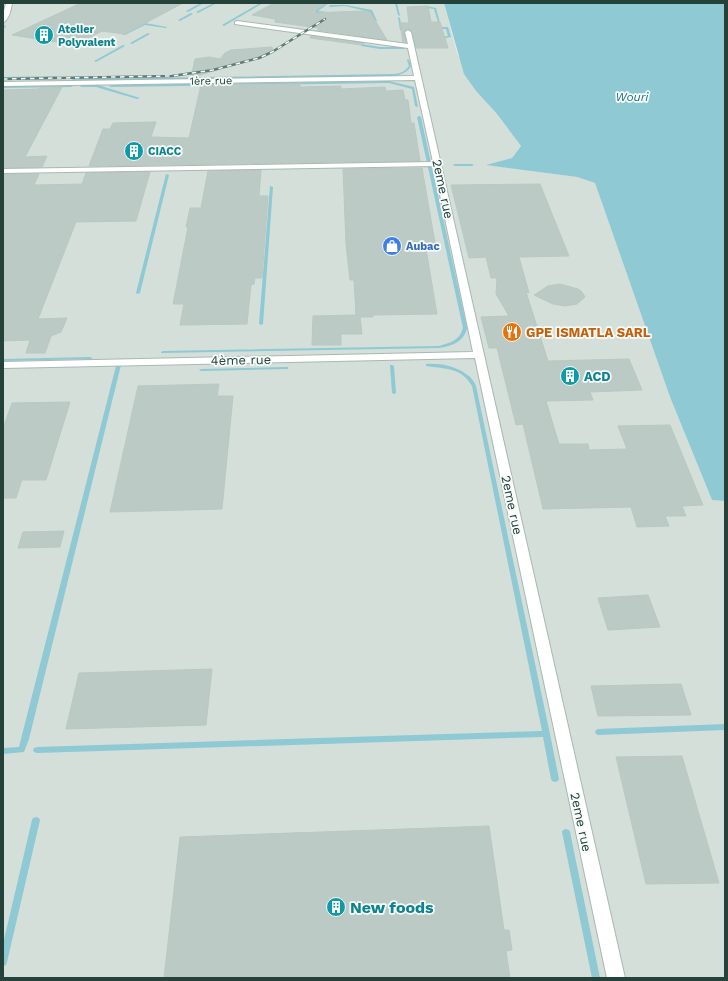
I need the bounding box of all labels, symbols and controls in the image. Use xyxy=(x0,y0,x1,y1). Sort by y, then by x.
place label: Atelier Polyvalent xyxy=(58,23,116,49)
building icon: Atelier Polyvalent xyxy=(33,24,55,46)
street label: 1ère rue xyxy=(190,74,232,88)
water label: Wouri xyxy=(616,90,649,104)
building icon: CIACC xyxy=(123,140,145,162)
place label: CIACC xyxy=(148,145,182,158)
street label: 2eme rue xyxy=(429,158,457,220)
shop icon: Aubac xyxy=(381,235,403,257)
place label: Aubac xyxy=(406,240,440,253)
restaurant icon: GPE ISMATLA SARL xyxy=(501,321,523,343)
place label: GPE ISMATLA SARL xyxy=(526,325,651,340)
street label: 4ème rue xyxy=(211,352,271,368)
building icon: ACD xyxy=(559,365,581,387)
place label: ACD xyxy=(584,369,611,384)
street label: 2eme rue xyxy=(498,474,526,536)
street label: 2eme rue xyxy=(567,791,595,853)
building icon: New foods xyxy=(325,896,347,918)
place label: New foods xyxy=(350,898,434,917)

